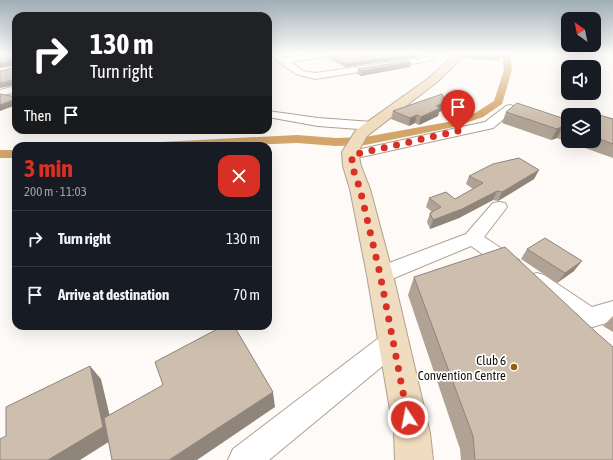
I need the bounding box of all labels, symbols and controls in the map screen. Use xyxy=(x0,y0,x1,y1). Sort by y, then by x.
north arrow xyxy=(561,12,601,52)
map controls xyxy=(561,12,601,148)
icon: right xyxy=(24,28,76,80)
text: 130 m xyxy=(90,28,153,60)
button: sound xyxy=(561,60,601,100)
text: Turn right xyxy=(90,61,153,82)
pin xyxy=(441,90,475,131)
icon: arrive xyxy=(447,96,469,118)
icon: arrive xyxy=(60,104,82,126)
text: Then xyxy=(24,107,52,124)
button: layers xyxy=(561,108,601,148)
text: 3 min xyxy=(24,155,73,182)
button: close xyxy=(218,155,260,197)
text: 200 m · 11:03 xyxy=(24,184,87,199)
icon: right xyxy=(24,228,46,250)
text: Turn right xyxy=(58,230,111,247)
text: 130 m xyxy=(226,230,260,247)
icon: arrive xyxy=(24,284,46,306)
text: Arrive at destination xyxy=(58,286,169,303)
text: 70 m xyxy=(233,286,260,303)
place label: Club 6 Convention Centre xyxy=(418,353,506,383)
marker: Club 6 Convention Centre xyxy=(509,362,519,372)
position arrow xyxy=(387,397,429,439)

